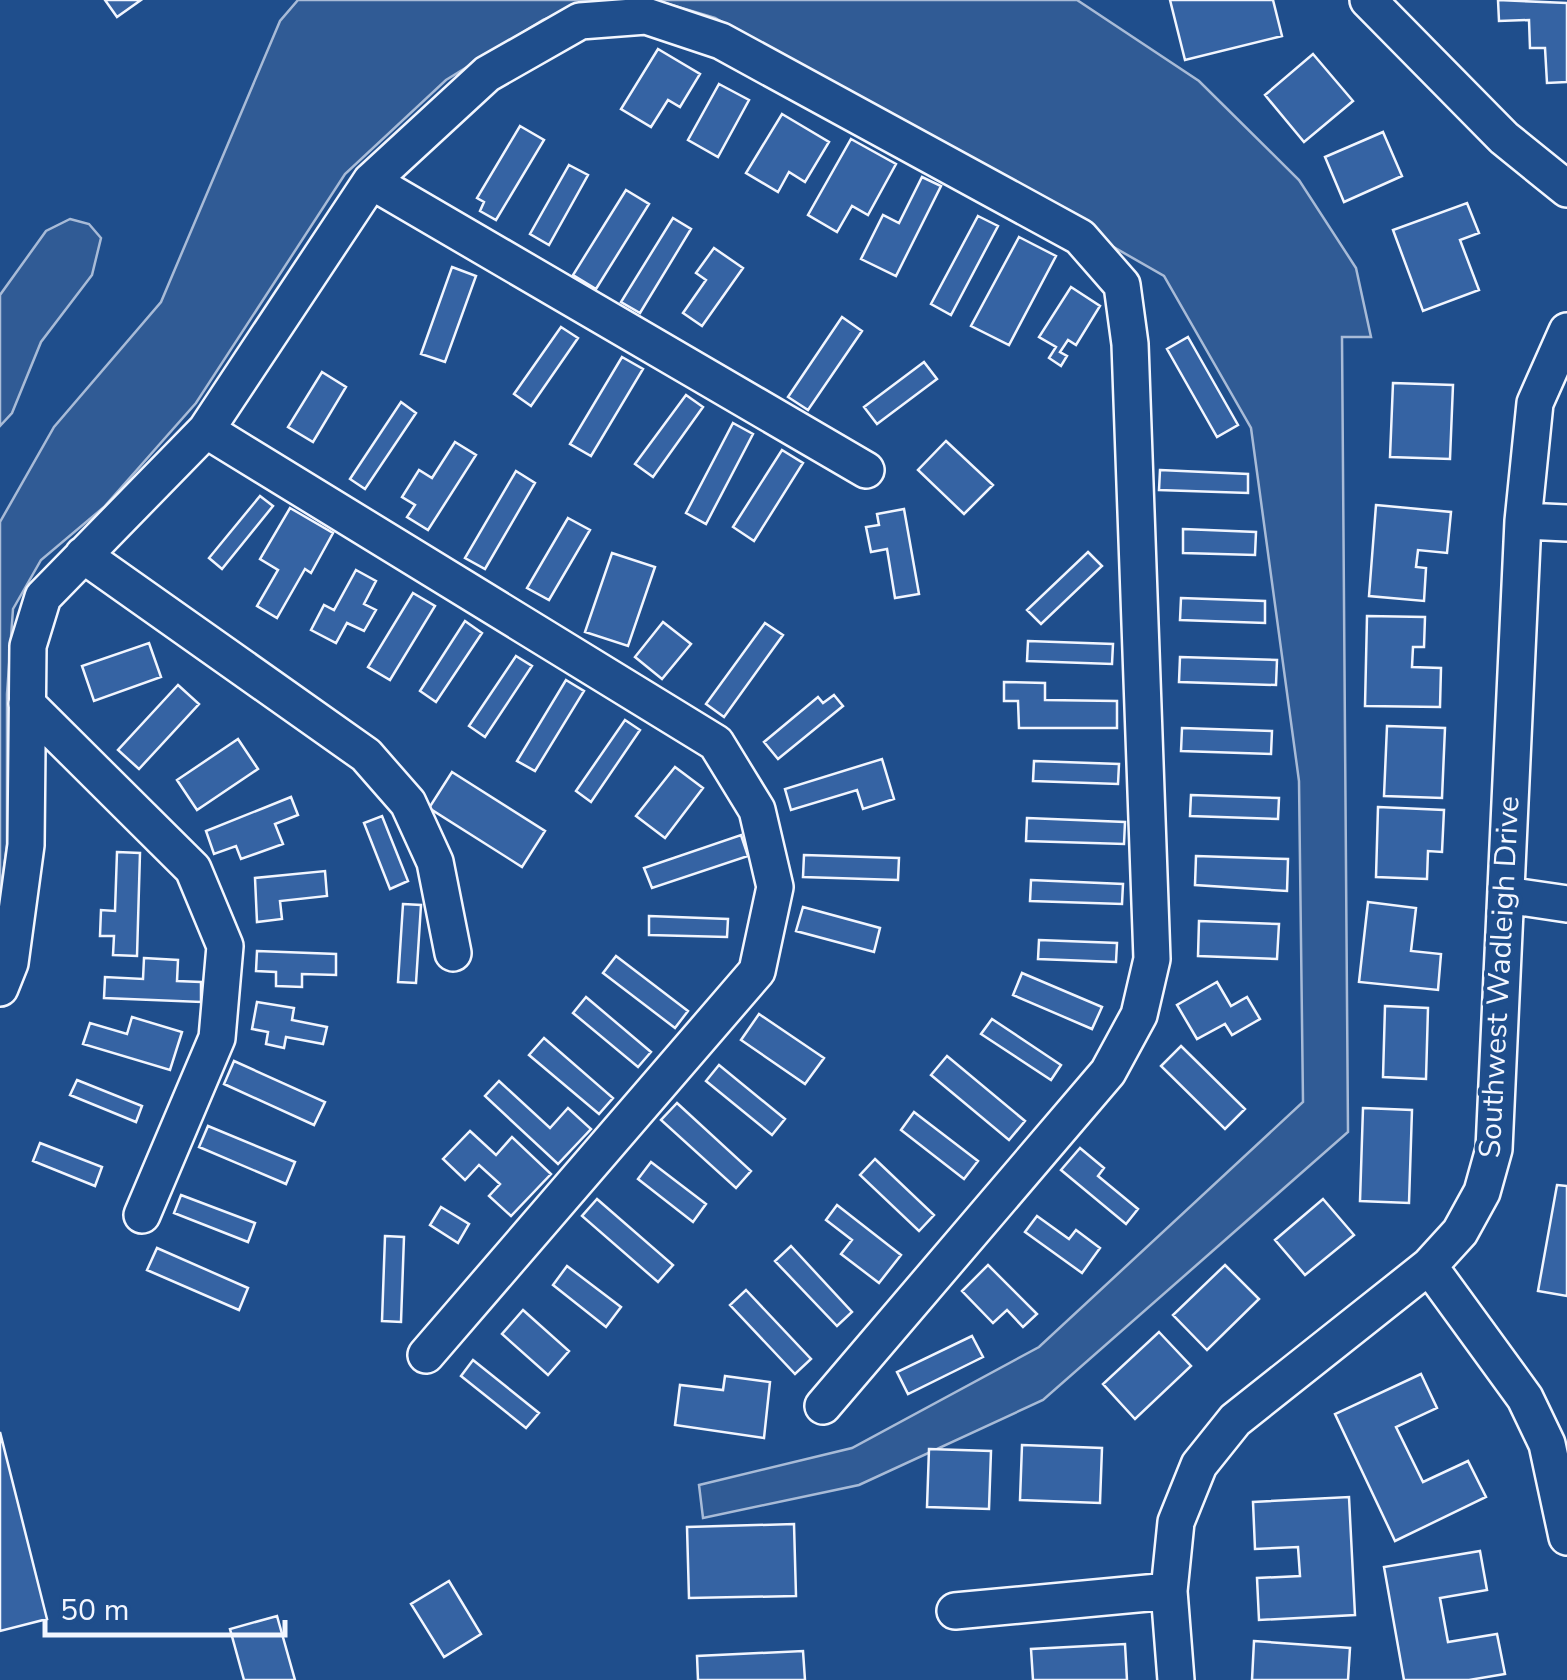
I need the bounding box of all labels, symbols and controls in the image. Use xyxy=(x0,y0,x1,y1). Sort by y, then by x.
street label: Southwest Wadleigh Drive xyxy=(1470,795,1529,1159)
scale bar xyxy=(45,1575,285,1637)
text: 50 m xyxy=(60,1590,129,1631)

